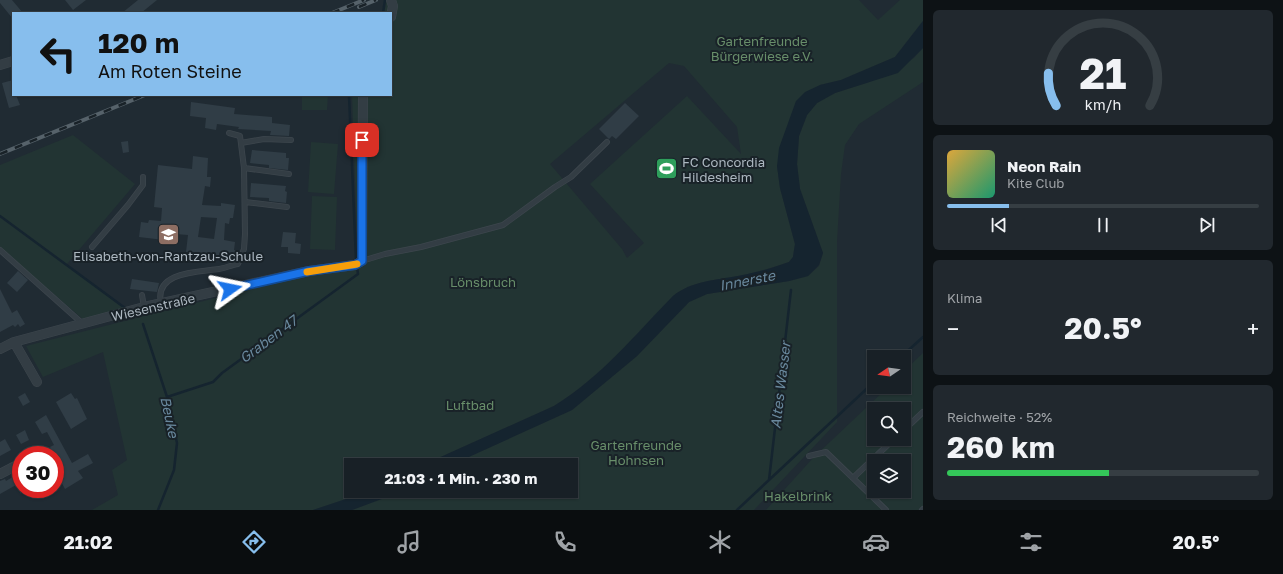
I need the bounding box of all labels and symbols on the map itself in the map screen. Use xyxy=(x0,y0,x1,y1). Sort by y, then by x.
park label: Gartenfreunde Bürgerwiese e.V. xyxy=(711,33,813,64)
pin xyxy=(345,123,379,157)
place label: FC Concordia Hildesheim xyxy=(682,154,765,185)
sports icon: FC Concordia Hildesheim xyxy=(653,156,679,182)
school or university icon: Elisabeth-von-Rantzau-Schule xyxy=(155,221,181,247)
place label: Elisabeth-von-Rantzau-Schule xyxy=(73,248,263,264)
water label: Innerste xyxy=(718,266,777,294)
position arrow xyxy=(209,268,251,310)
park label: Lönsbruch xyxy=(450,274,516,290)
street label: Wiesenstraße xyxy=(110,290,196,324)
water label: Graben 47 xyxy=(236,310,302,366)
water label: Altes Wasser xyxy=(766,338,794,429)
north arrow xyxy=(867,350,911,394)
water label: Beuke xyxy=(157,395,183,440)
park label: Luftbad xyxy=(446,397,494,413)
park label: Gartenfreunde Hohnsen xyxy=(590,437,682,468)
speed limit sign: 30 xyxy=(12,446,64,498)
park label: Hakelbrink xyxy=(764,488,833,504)

